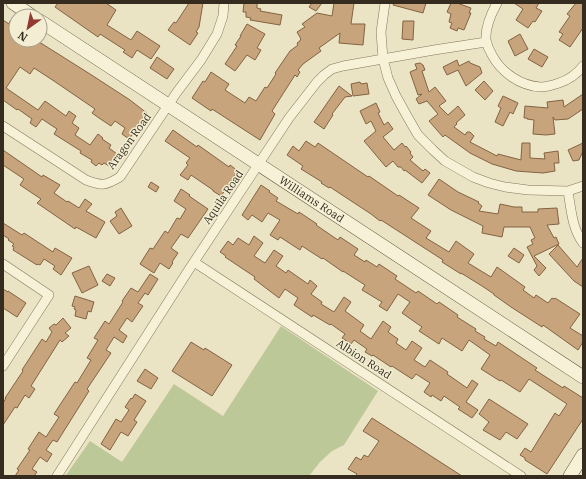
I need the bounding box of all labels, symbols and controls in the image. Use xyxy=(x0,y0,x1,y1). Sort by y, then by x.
north arrow xyxy=(8,8,48,48)
text: N xyxy=(15,28,30,45)
street label: Aragon Road xyxy=(104,110,154,172)
street label: Aquila Road xyxy=(200,167,246,227)
street label: Williams Road xyxy=(277,173,347,226)
street label: Albion Road xyxy=(334,336,394,382)

